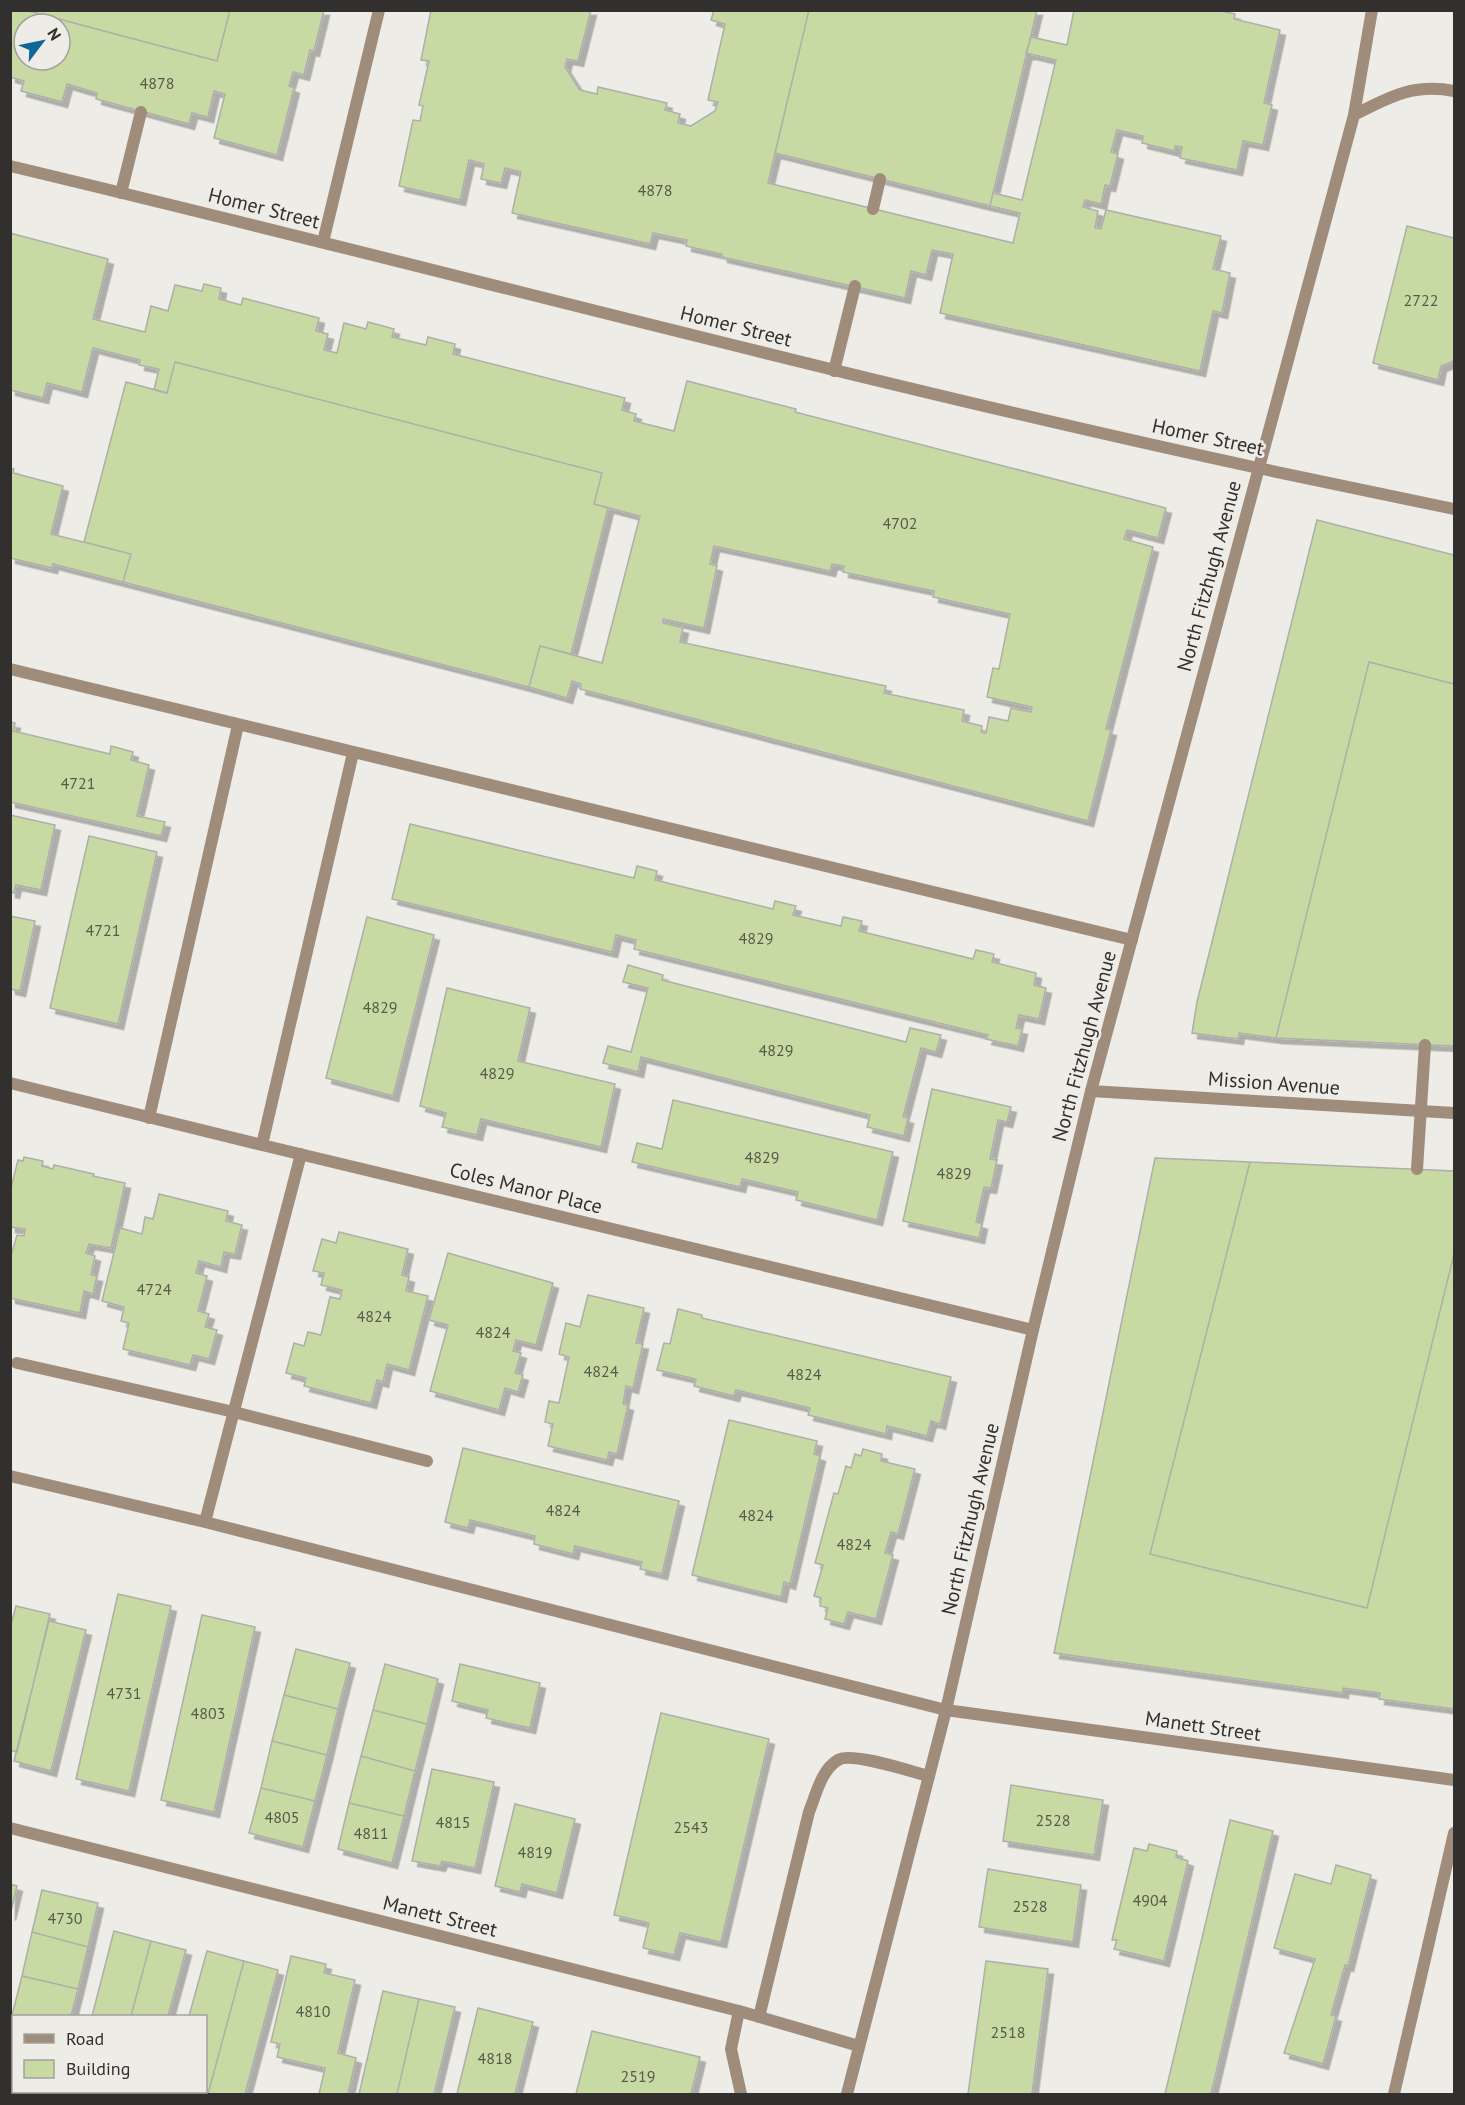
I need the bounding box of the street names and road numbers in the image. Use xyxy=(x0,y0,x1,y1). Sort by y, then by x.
street label: Homer Street xyxy=(206,182,323,234)
street label: Homer Street xyxy=(678,300,795,352)
street label: Homer Street xyxy=(1150,412,1267,462)
street label: North Fitzhugh Avenue xyxy=(1171,478,1247,674)
street label: North Fitzhugh Avenue xyxy=(1046,948,1122,1144)
street label: Mission Avenue xyxy=(1207,1065,1341,1101)
street label: Coles Manor Place xyxy=(447,1156,605,1220)
street label: North Fitzhugh Avenue xyxy=(935,1420,1005,1618)
street label: Manett Street xyxy=(1143,1705,1263,1747)
street label: Manett Street xyxy=(380,1889,500,1943)

